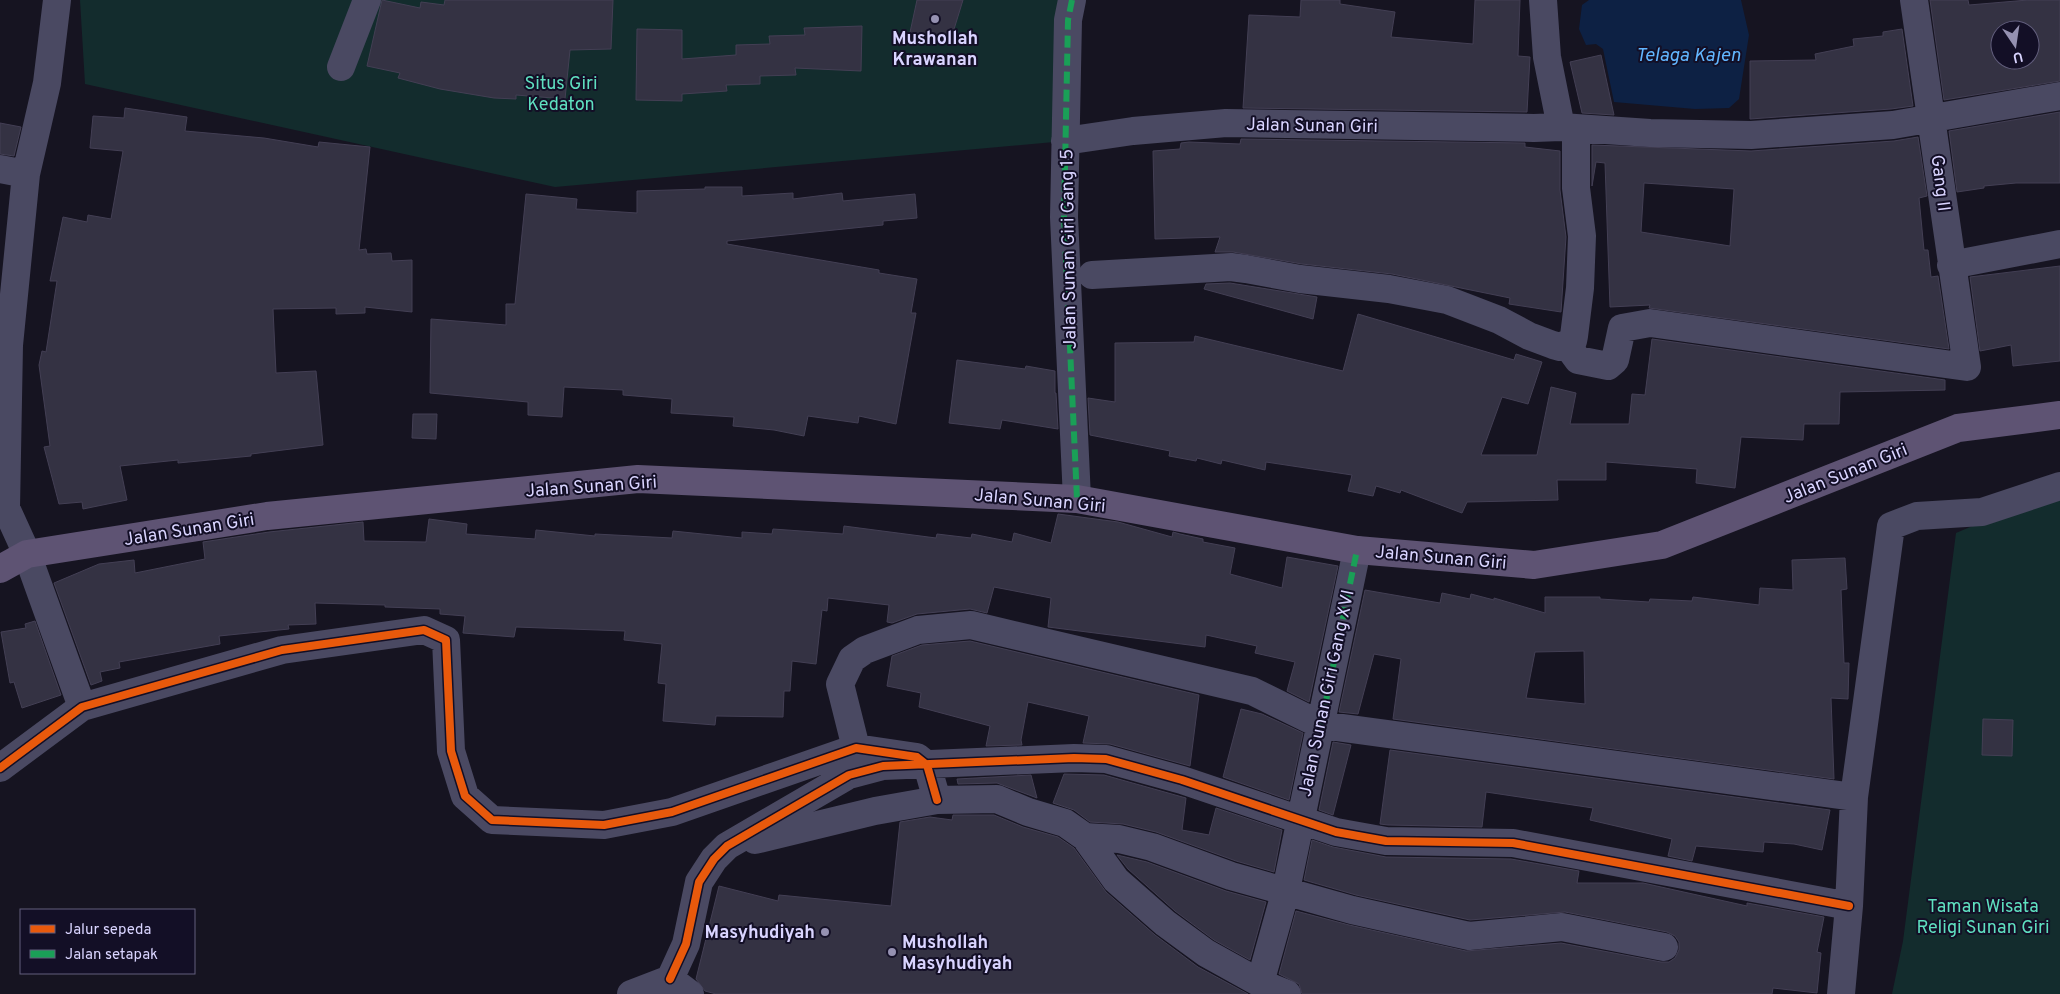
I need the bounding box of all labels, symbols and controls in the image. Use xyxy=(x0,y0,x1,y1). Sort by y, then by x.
marker: Mushollah Krawanan xyxy=(929,13,941,25)
north arrow xyxy=(1990,20,2040,70)
place label: Mushollah Krawanan xyxy=(892,28,978,72)
water label: Telaga Kajen xyxy=(1636,44,1741,68)
text: U xyxy=(2011,47,2024,66)
park label: Situs Giri Kedaton xyxy=(525,73,597,117)
street label: Jalan Sunan Giri xyxy=(1246,114,1378,139)
street label: Jalan Sunan Giri Gang 15 xyxy=(1056,148,1083,350)
street label: Gang II xyxy=(1925,154,1954,213)
street label: Jalan Sunan Giri xyxy=(1780,439,1911,510)
street label: Jalan Sunan Giri xyxy=(525,471,658,504)
street label: Jalan Sunan Giri xyxy=(973,484,1107,519)
street label: Jalan Sunan Giri xyxy=(122,509,256,552)
street label: Jalan Sunan Giri xyxy=(1374,541,1508,576)
street label: Jalan Sunan Giri Gang XVI xyxy=(1294,588,1361,799)
park label: Taman Wisata Religi Sunan Giri xyxy=(1916,896,2050,940)
legend xyxy=(20,909,195,974)
text: Jalur sepeda xyxy=(65,921,151,940)
place label: Masyhudiyah xyxy=(705,922,815,945)
marker: Masyhudiyah xyxy=(819,926,831,938)
place label: Mushollah Masyhudiyah xyxy=(902,932,1012,976)
text: Jalan setapak xyxy=(65,946,158,965)
marker: Mushollah Masyhudiyah xyxy=(886,946,898,958)

